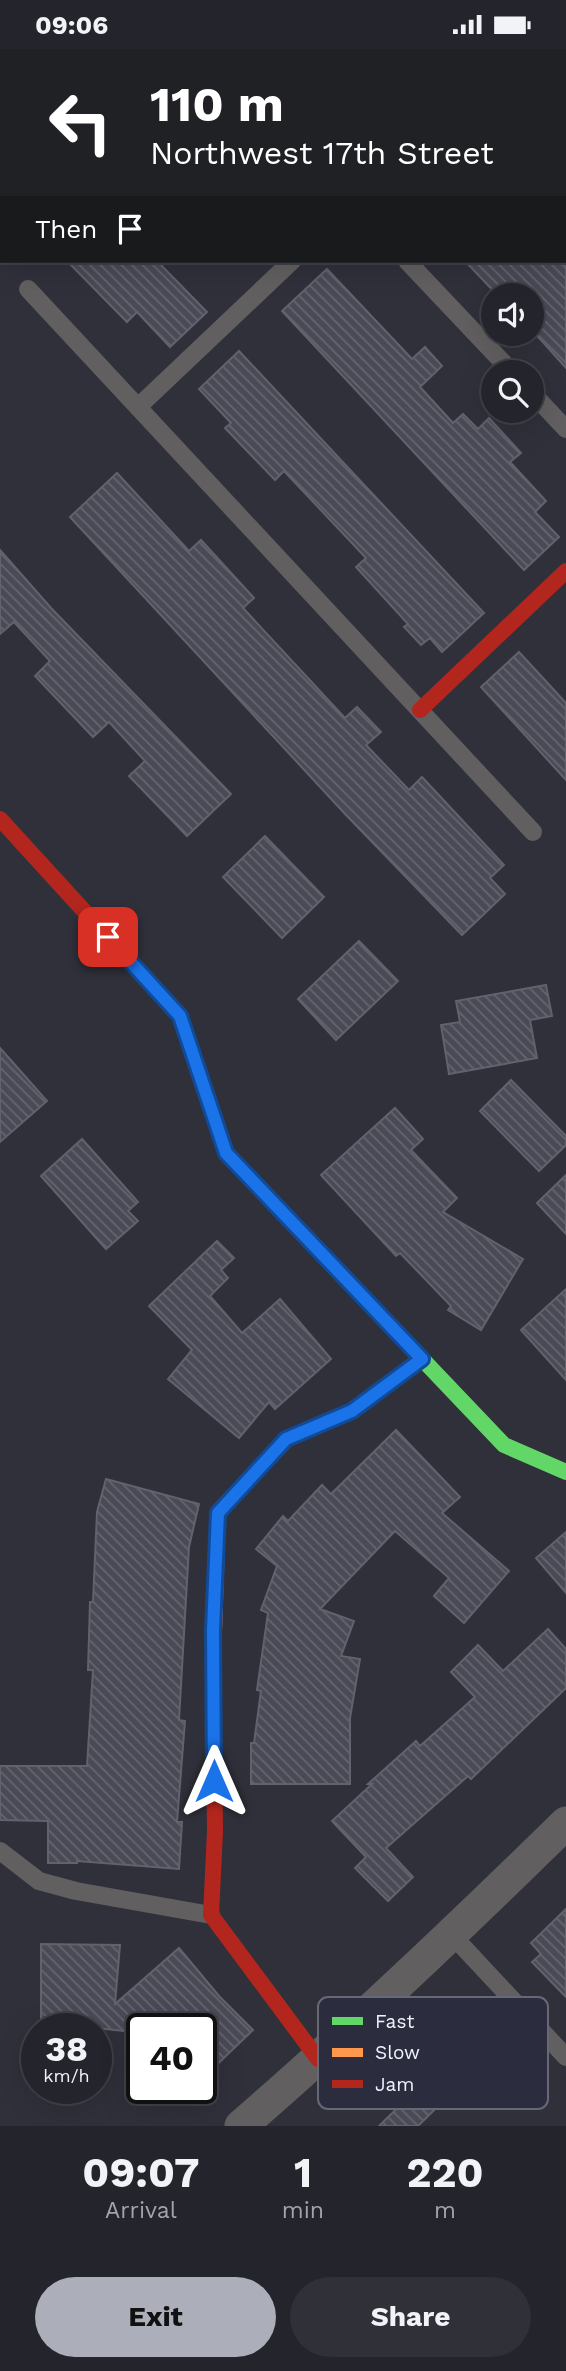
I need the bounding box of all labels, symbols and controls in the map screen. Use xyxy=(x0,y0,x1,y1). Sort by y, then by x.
text: 09:06 xyxy=(35,10,108,40)
text: 110 m xyxy=(150,75,284,133)
icon: left xyxy=(35,77,126,168)
text: Northwest 17th Street xyxy=(150,134,494,172)
icon: arrive xyxy=(111,210,149,248)
text: Then xyxy=(35,214,97,244)
map controls xyxy=(481,283,544,423)
button: sound xyxy=(481,283,544,346)
button: search xyxy=(481,360,544,423)
pin xyxy=(78,907,138,967)
icon: arrive xyxy=(89,918,127,956)
position arrow xyxy=(177,1744,251,1818)
legend xyxy=(318,1997,548,2109)
text: Fast xyxy=(375,2010,414,2033)
speed limit sign: 40 xyxy=(126,2013,217,2104)
text: 38 xyxy=(45,2028,88,2070)
text: Slow xyxy=(375,2041,420,2064)
text: km/h xyxy=(43,2065,90,2086)
text: Jam xyxy=(375,2073,414,2096)
text: 09:07 xyxy=(82,2148,199,2197)
text: 1 xyxy=(294,2148,312,2197)
text: 220 xyxy=(406,2148,484,2197)
text: Arrival xyxy=(105,2197,177,2224)
text: min xyxy=(282,2197,324,2224)
text: m xyxy=(434,2197,456,2224)
button: Exit xyxy=(35,2277,276,2357)
button: Share xyxy=(290,2277,531,2357)

